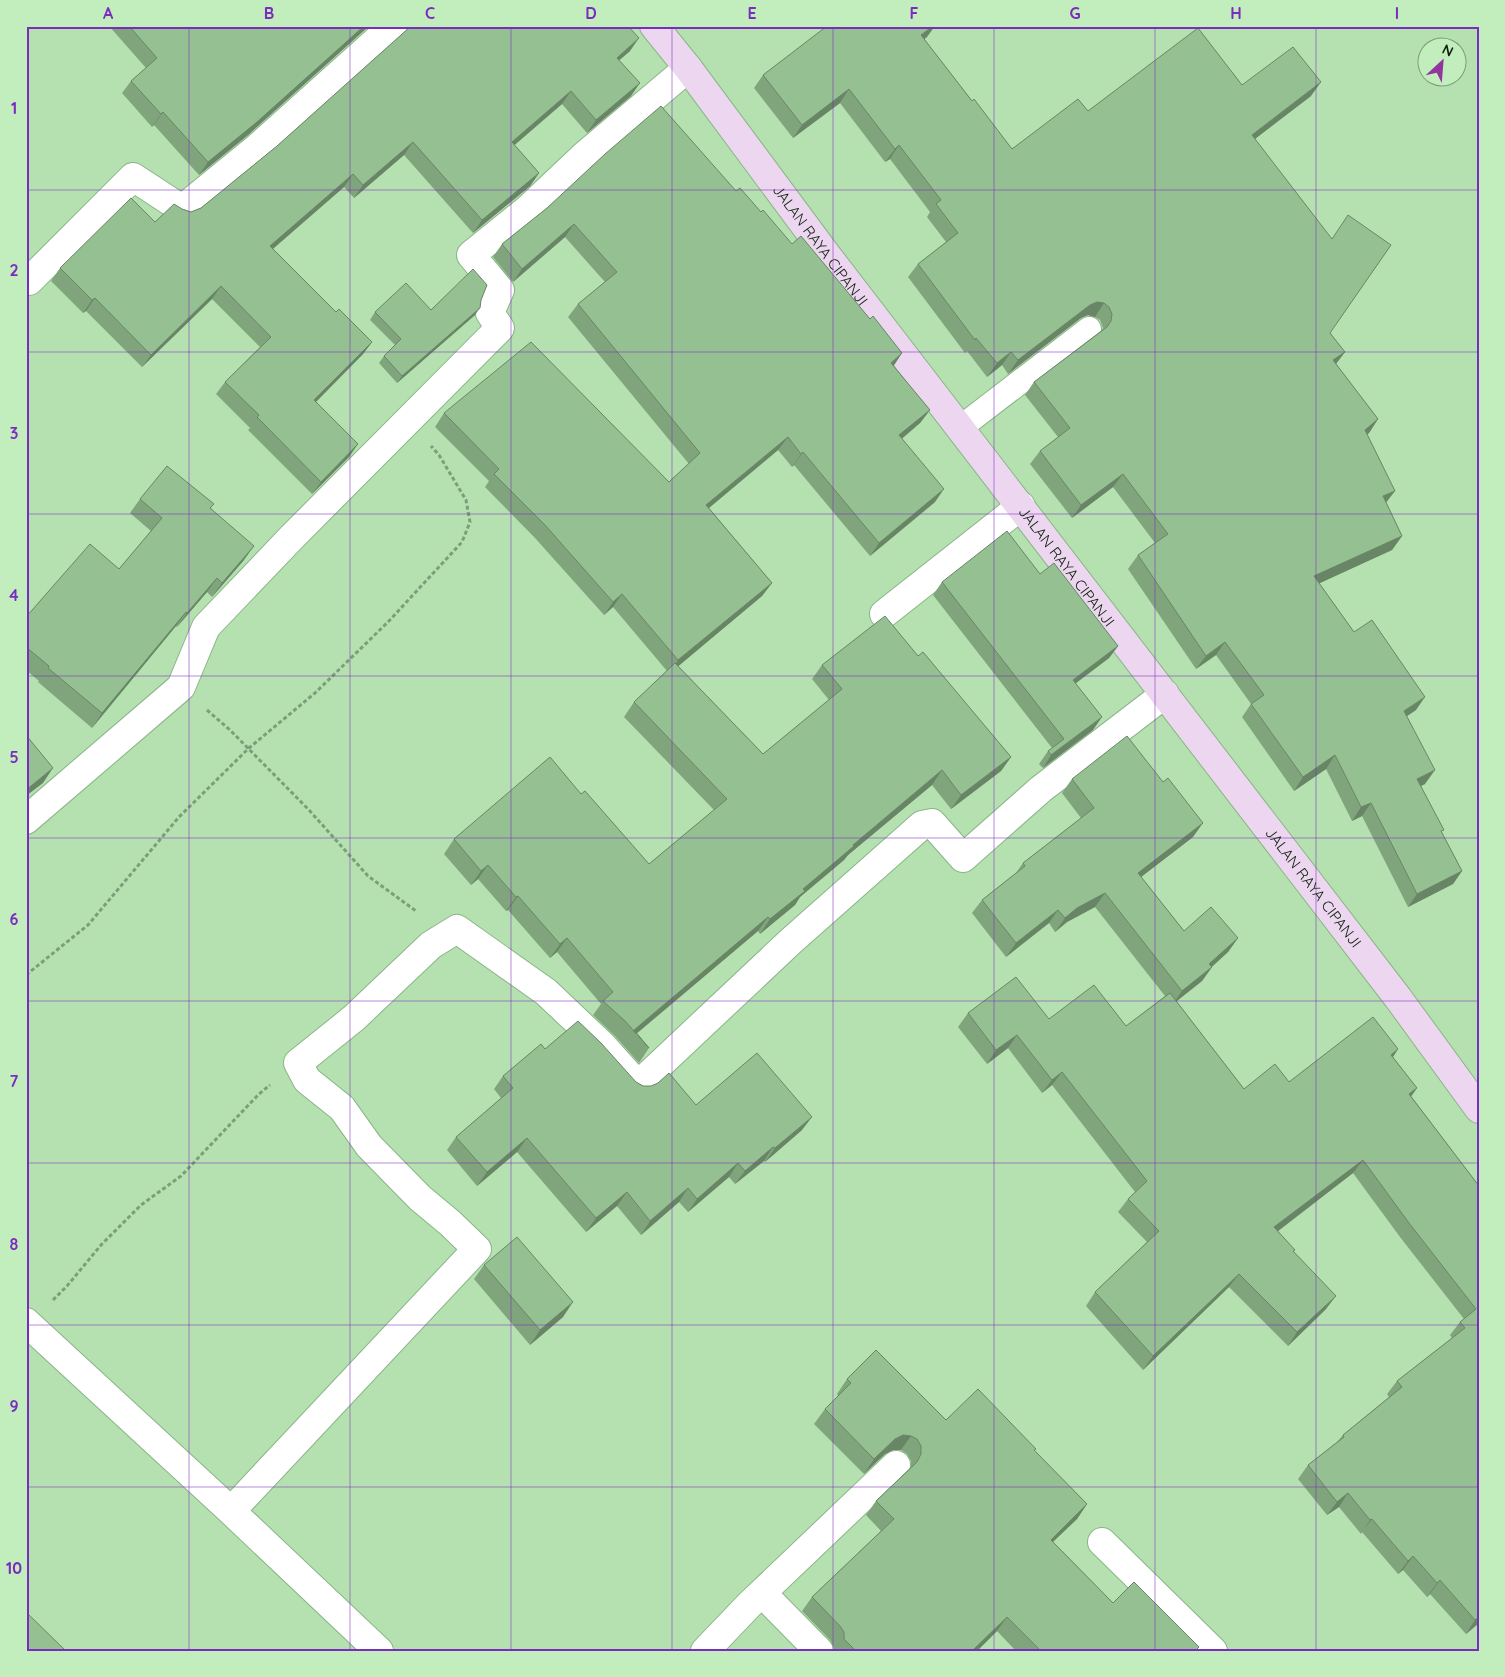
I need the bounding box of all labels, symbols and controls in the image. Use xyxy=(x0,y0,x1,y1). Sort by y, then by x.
text: A xyxy=(103,3,114,23)
text: B xyxy=(264,3,274,23)
text: C xyxy=(425,3,435,23)
text: D xyxy=(585,3,597,23)
text: E xyxy=(747,3,757,23)
text: F xyxy=(910,3,919,23)
text: G xyxy=(1069,3,1081,23)
text: H xyxy=(1230,3,1242,23)
text: I xyxy=(1395,3,1399,23)
north arrow xyxy=(1418,38,1468,88)
text: N xyxy=(1439,40,1456,61)
text: 1 xyxy=(11,98,17,118)
street label: JALAN RAYA CIPANJI xyxy=(769,181,872,309)
text: 2 xyxy=(9,260,19,280)
text: 3 xyxy=(10,423,18,443)
street label: JALAN RAYA CIPANJI xyxy=(1015,503,1119,630)
text: 4 xyxy=(9,585,19,605)
text: 5 xyxy=(9,747,19,767)
street label: JALAN RAYA CIPANJI xyxy=(1261,824,1366,951)
text: 6 xyxy=(10,909,19,929)
text: 7 xyxy=(10,1071,19,1091)
text: 8 xyxy=(10,1234,19,1254)
text: 9 xyxy=(9,1396,19,1416)
text: 10 xyxy=(6,1558,22,1578)

